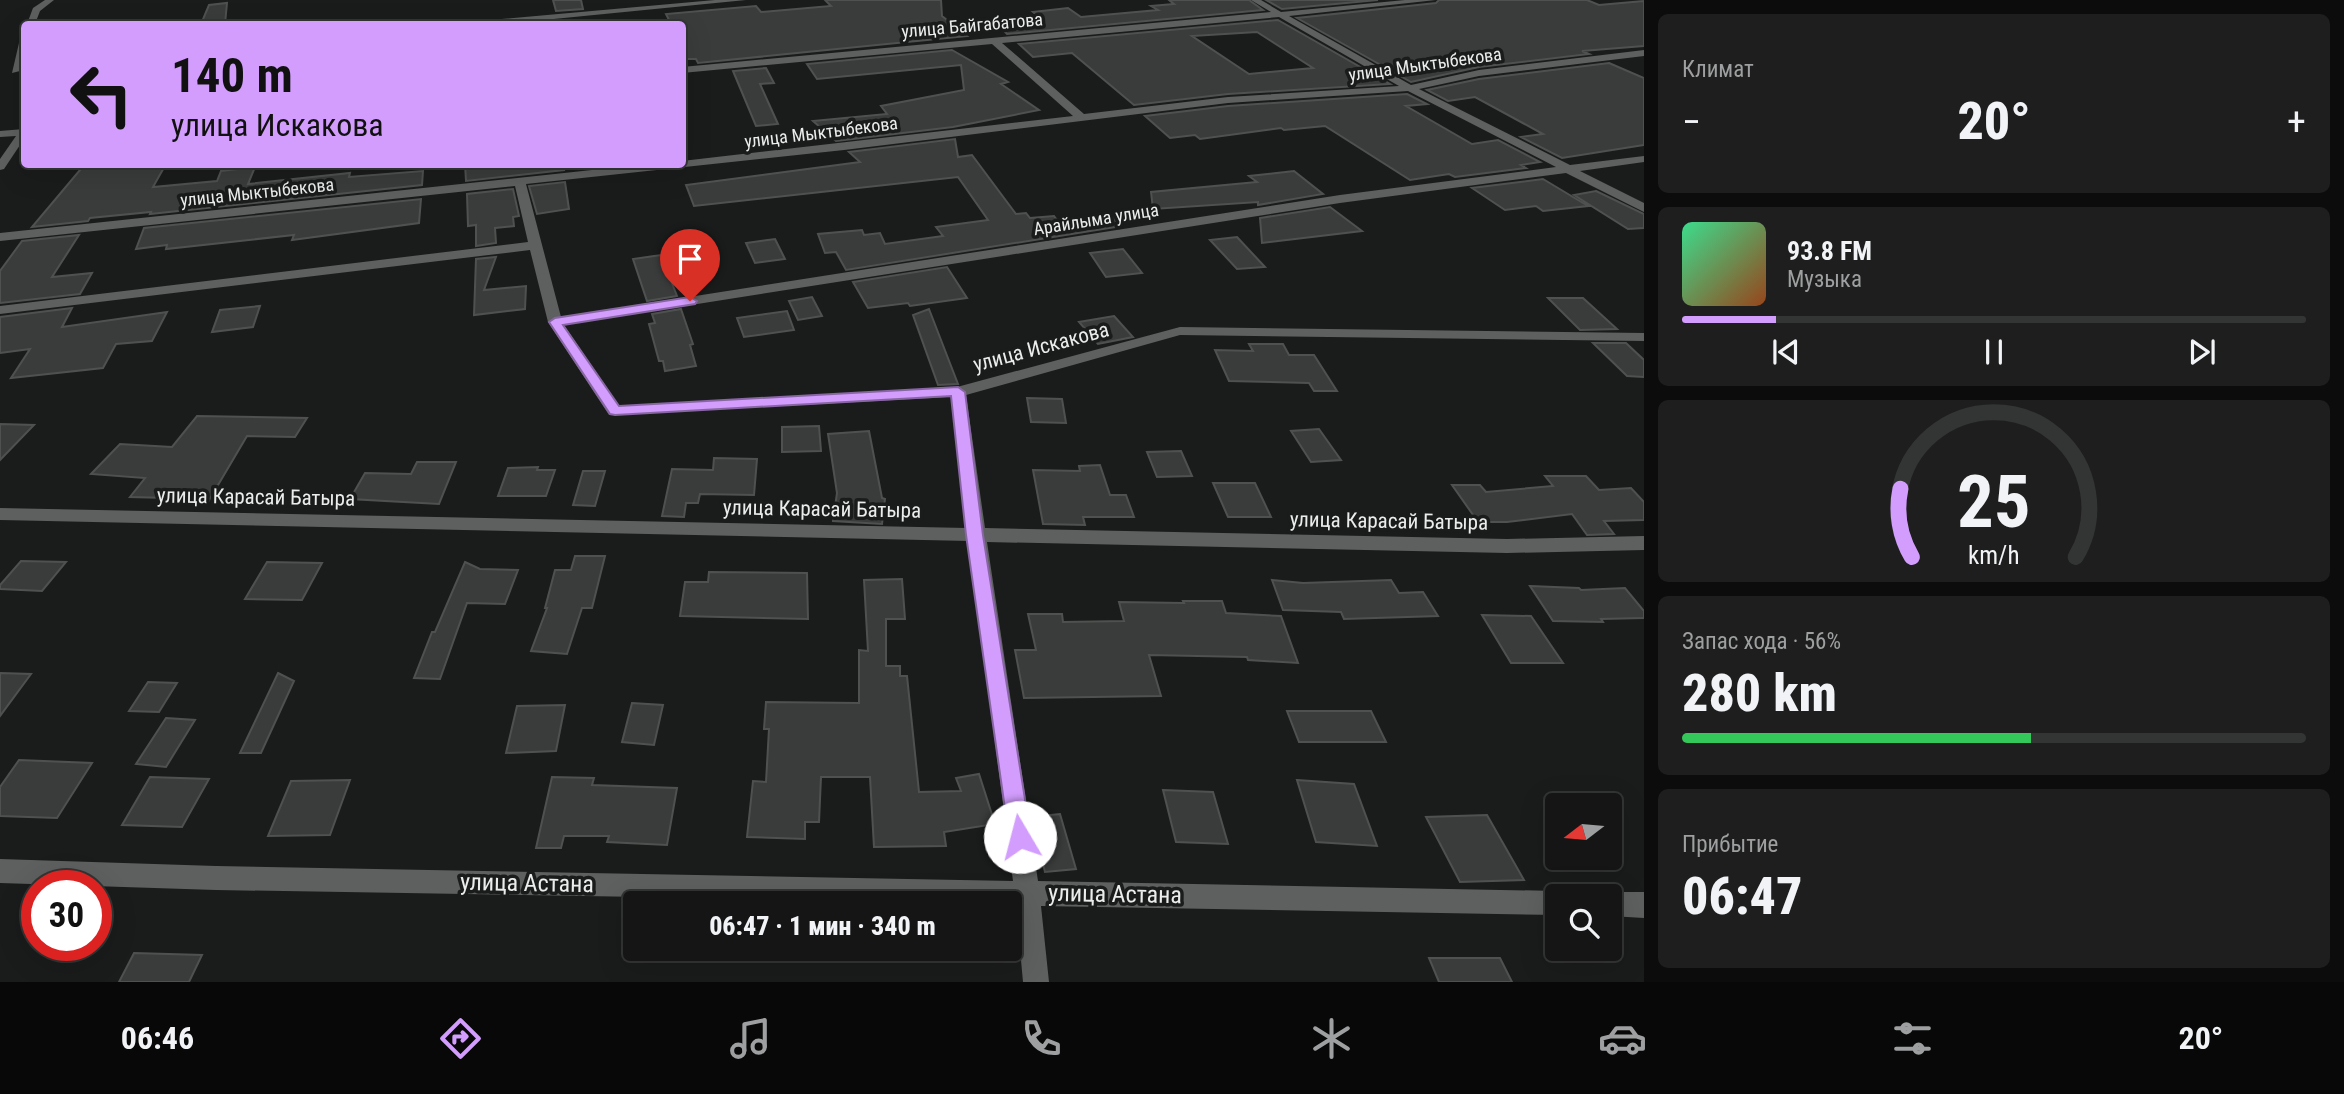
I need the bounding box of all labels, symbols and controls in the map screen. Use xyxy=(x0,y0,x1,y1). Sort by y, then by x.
street label: улица Байгабатова xyxy=(900,8,1044,42)
street label: улица Мыктыбекова xyxy=(1347,43,1503,85)
text: 140 m xyxy=(171,47,293,104)
icon: left xyxy=(56,49,147,140)
text: Климат xyxy=(1682,56,1754,83)
text: 20° xyxy=(1957,91,2031,152)
text: − xyxy=(1682,100,1701,144)
text: + xyxy=(2287,100,2306,144)
text: улица Искакова xyxy=(171,106,384,144)
street label: улица Мыктыбекова xyxy=(743,112,899,152)
street label: улица Мыктыбекова xyxy=(179,173,335,211)
street label: Арайлыма улица xyxy=(1032,199,1160,239)
pin xyxy=(660,229,720,301)
text: 93.8 FM xyxy=(1787,236,1872,266)
icon: arrive xyxy=(671,240,709,278)
text: Музыка xyxy=(1787,266,1862,293)
street label: улица Искакова xyxy=(970,317,1112,377)
icon: previous xyxy=(1767,333,1805,371)
icon: pause xyxy=(1975,333,2013,371)
icon: next xyxy=(2183,333,2221,371)
text: 25 xyxy=(1957,459,2031,545)
street label: улица Карасай Батыра xyxy=(157,483,355,511)
street label: улица Карасай Батыра xyxy=(723,495,921,523)
street label: улица Карасай Батыра xyxy=(1290,507,1488,535)
text: km/h xyxy=(1968,541,2020,570)
text: Запас хода · 56% xyxy=(1682,628,1841,655)
text: 280 km xyxy=(1682,663,1837,724)
north arrow xyxy=(1545,793,1622,870)
map controls xyxy=(1545,793,1622,961)
position arrow xyxy=(983,800,1057,874)
text: Прибытие xyxy=(1682,831,1778,858)
text: 06:47 xyxy=(1682,866,1802,927)
street label: улица Астана xyxy=(460,868,594,898)
speed limit sign: 30 xyxy=(21,870,112,961)
street label: улица Астана xyxy=(1048,879,1182,909)
button: search xyxy=(1545,884,1622,961)
text: 06:47 · 1 мин · 340 m xyxy=(709,911,936,941)
icon: directions xyxy=(436,1014,485,1063)
icon: music xyxy=(726,1014,775,1063)
icon: phone xyxy=(1017,1014,1066,1063)
icon: climate xyxy=(1307,1014,1356,1063)
icon: car xyxy=(1598,1014,1647,1063)
icon: filters xyxy=(1888,1014,1937,1063)
text: 06:46 xyxy=(121,1019,194,1057)
text: 20° xyxy=(2178,1019,2223,1057)

